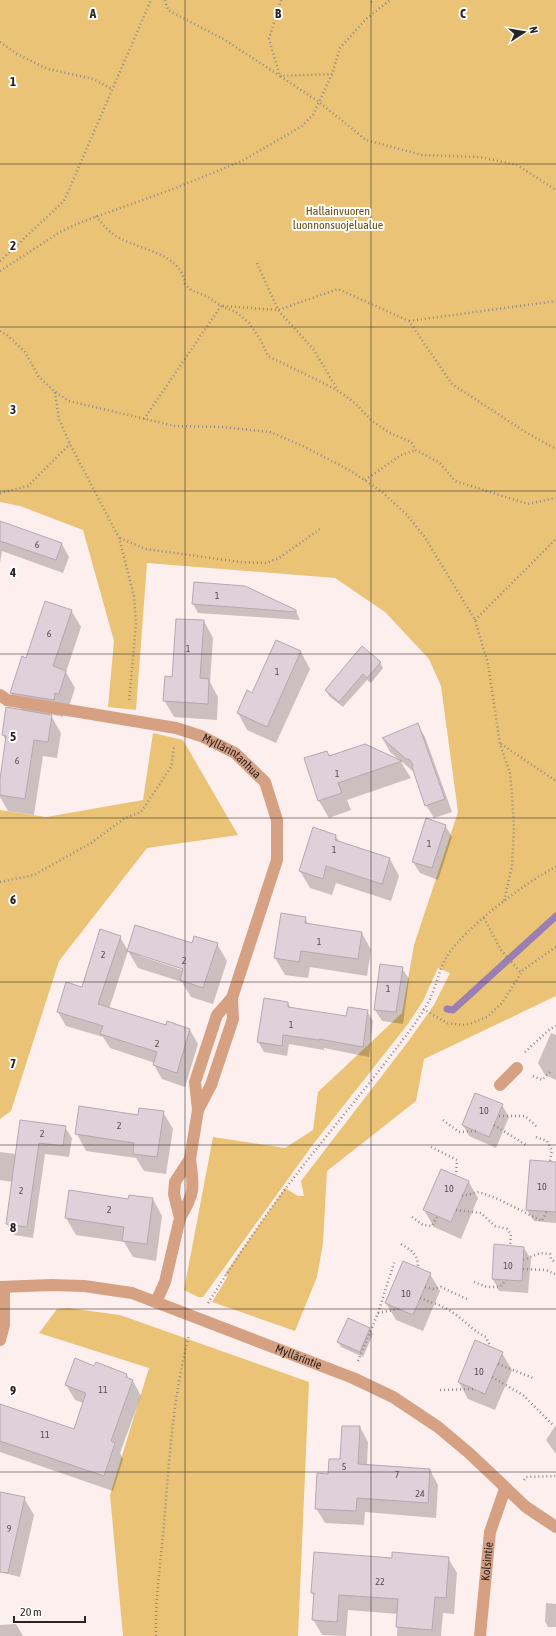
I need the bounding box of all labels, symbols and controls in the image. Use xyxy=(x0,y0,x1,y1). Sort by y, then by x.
text: A xyxy=(89,6,97,21)
text: B xyxy=(275,6,282,21)
text: C xyxy=(460,6,466,21)
north arrow xyxy=(504,12,544,52)
text: N xyxy=(527,25,540,34)
text: 1 xyxy=(10,74,16,89)
park label: Hallainvuoren luonnonsuojelualue xyxy=(293,204,383,232)
text: 2 xyxy=(10,238,16,253)
text: 3 xyxy=(10,402,16,417)
house number: 6 xyxy=(35,539,40,550)
text: 4 xyxy=(9,565,16,580)
house number: 1 xyxy=(215,590,220,601)
house number: 6 xyxy=(47,628,52,639)
house number: 1 xyxy=(186,643,191,654)
house number: 1 xyxy=(275,666,280,677)
text: 5 xyxy=(10,729,16,744)
street label: Myllärintanhua xyxy=(200,731,264,781)
house number: 6 xyxy=(15,755,20,766)
house number: 1 xyxy=(335,768,340,779)
house number: 1 xyxy=(427,838,432,849)
house number: 1 xyxy=(332,844,337,855)
text: 6 xyxy=(10,892,16,907)
house number: 1 xyxy=(317,936,322,947)
house number: 2 xyxy=(101,949,106,960)
house number: 2 xyxy=(182,955,187,966)
house number: 1 xyxy=(386,983,391,994)
house number: 1 xyxy=(289,1019,294,1030)
house number: 2 xyxy=(155,1038,160,1049)
text: 7 xyxy=(10,1056,16,1071)
house number: 10 xyxy=(479,1105,489,1116)
house number: 2 xyxy=(117,1120,122,1131)
house number: 2 xyxy=(40,1128,45,1139)
house number: 10 xyxy=(537,1181,547,1192)
house number: 10 xyxy=(444,1183,454,1194)
house number: 2 xyxy=(19,1185,24,1196)
house number: 2 xyxy=(107,1204,112,1215)
text: 8 xyxy=(10,1220,16,1235)
house number: 10 xyxy=(503,1260,513,1271)
house number: 10 xyxy=(401,1288,411,1299)
street label: Myllärintie xyxy=(273,1342,324,1372)
house number: 10 xyxy=(474,1366,484,1377)
text: 9 xyxy=(10,1383,16,1398)
house number: 11 xyxy=(98,1384,108,1395)
house number: 11 xyxy=(40,1429,50,1440)
house number: 5 xyxy=(342,1461,347,1472)
house number: 7 xyxy=(395,1469,400,1480)
house number: 24 xyxy=(415,1488,425,1499)
house number: 9 xyxy=(7,1523,12,1534)
street label: Kolsintie xyxy=(478,1541,496,1581)
house number: 22 xyxy=(375,1576,385,1587)
scale bar xyxy=(14,1598,85,1624)
text: 20 m xyxy=(20,1605,42,1619)

